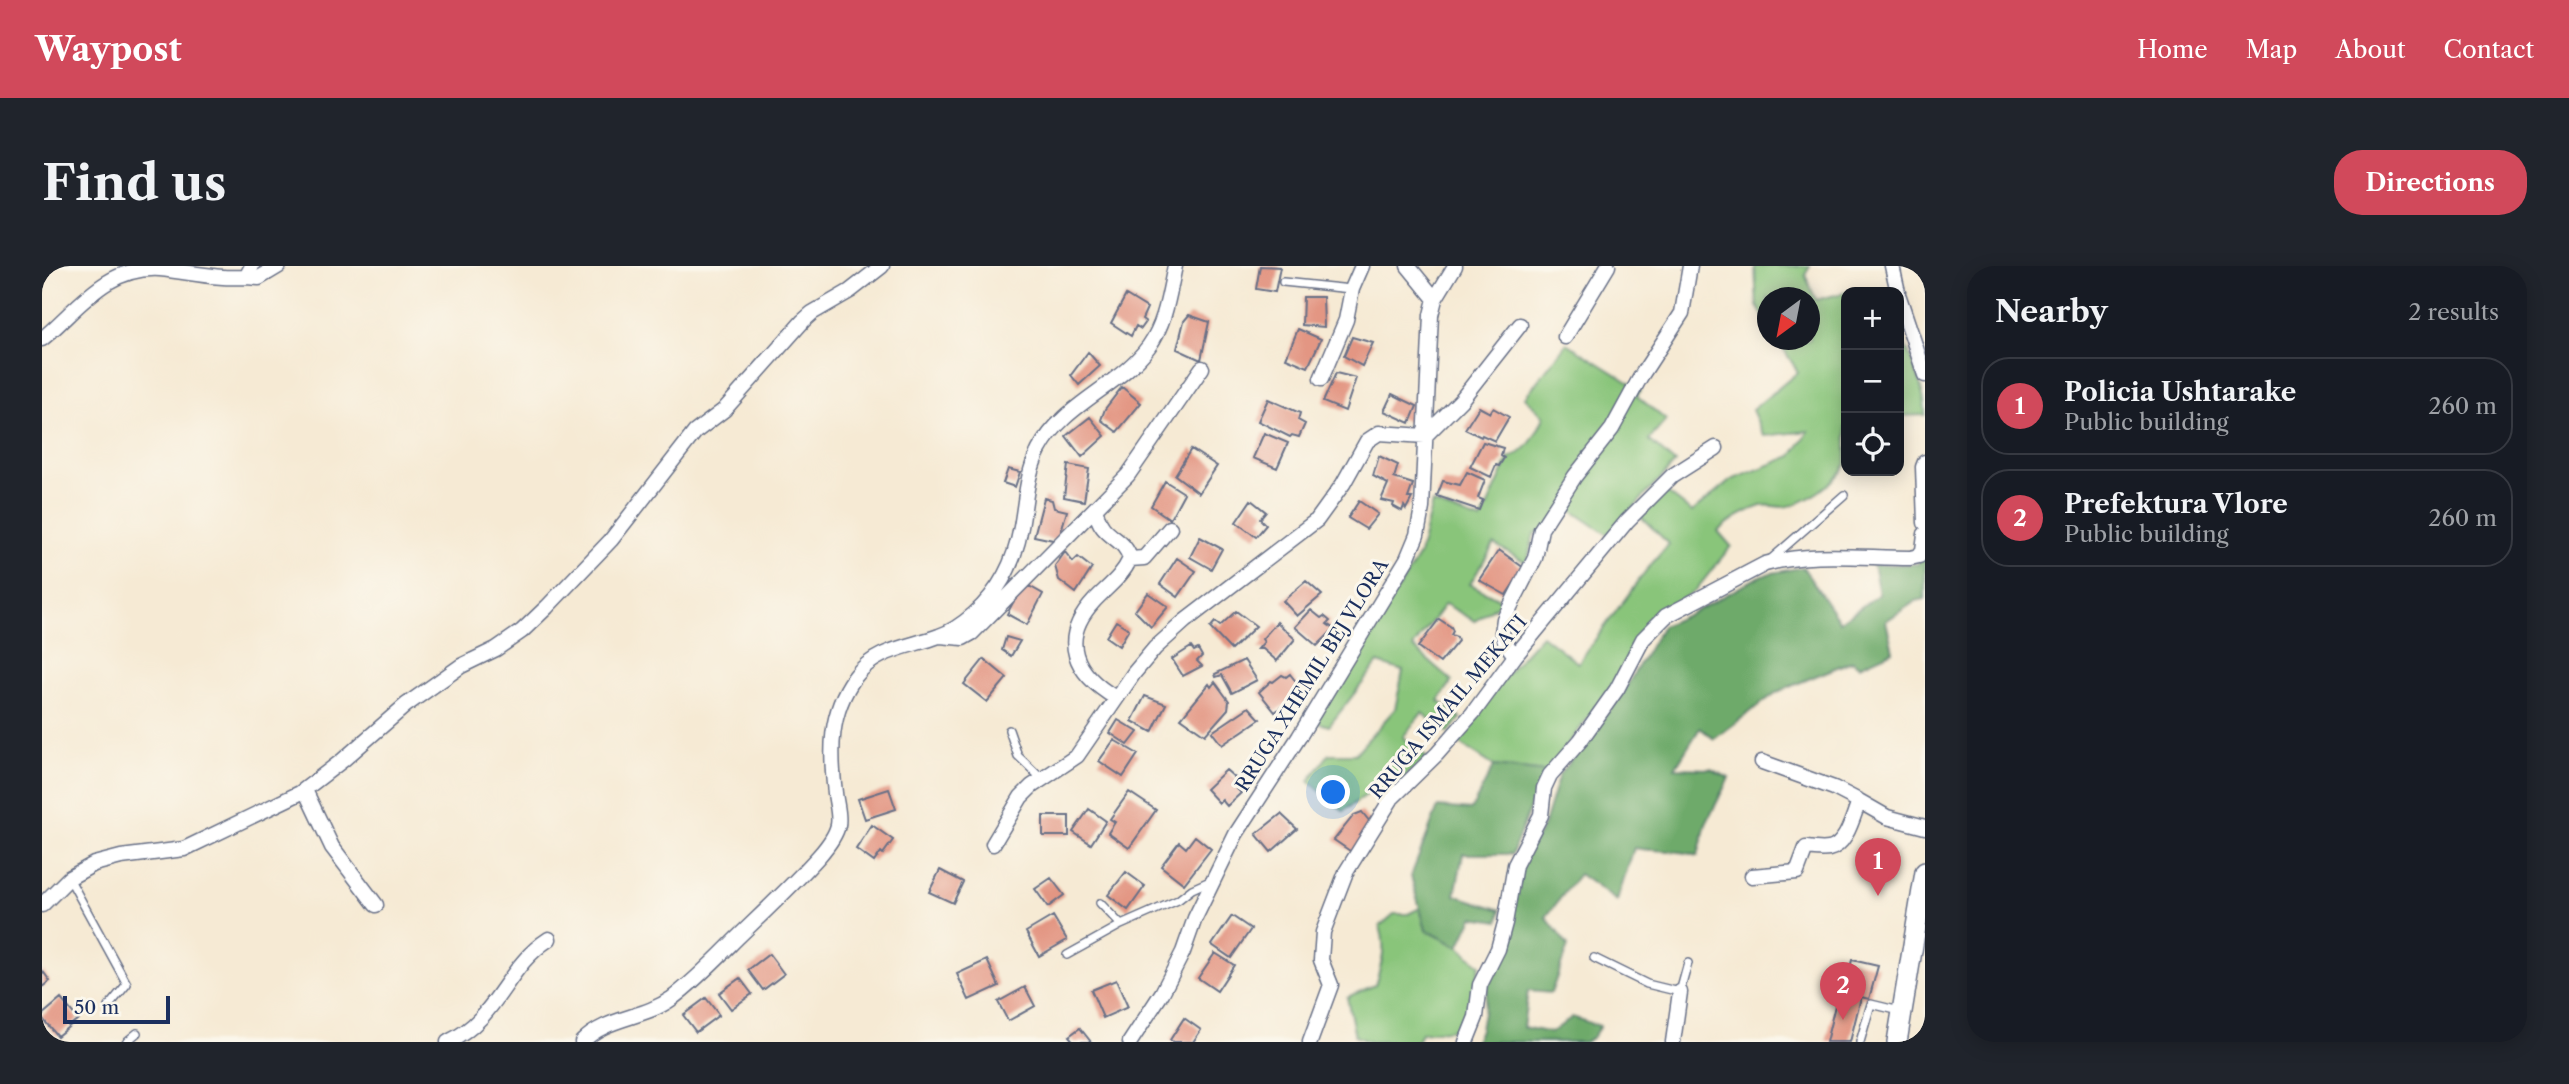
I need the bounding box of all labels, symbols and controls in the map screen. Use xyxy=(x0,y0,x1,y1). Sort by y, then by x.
text: Waypost xyxy=(35,29,182,70)
text: Home xyxy=(2137,35,2208,64)
text: Map xyxy=(2246,35,2297,64)
text: About xyxy=(2335,35,2406,64)
text: Contact xyxy=(2444,35,2534,64)
button: Directions xyxy=(2334,150,2527,215)
text: Find us xyxy=(42,152,226,213)
north arrow xyxy=(1757,287,1820,350)
map controls xyxy=(1841,287,1904,476)
button: + xyxy=(1841,287,1904,350)
text: Nearby xyxy=(1995,293,2108,330)
text: 2 results xyxy=(2408,298,2499,326)
button: − xyxy=(1841,350,1904,413)
text: Policia Ushtarake xyxy=(2064,376,2296,408)
text: 1 xyxy=(2015,392,2025,420)
text: 260 m xyxy=(2428,392,2497,420)
text: Public building xyxy=(2064,408,2229,436)
button: locate xyxy=(1841,413,1904,476)
text: Prefektura Vlore xyxy=(2064,488,2288,520)
text: 2 xyxy=(2013,504,2027,532)
text: 260 m xyxy=(2428,504,2497,532)
text: Public building xyxy=(2064,520,2229,548)
street label: RRUGA XHEMIL BEJ VLORA xyxy=(1231,554,1394,796)
street label: RRUGA ISMAIL MEKATI xyxy=(1364,611,1532,803)
your location xyxy=(1316,775,1350,809)
pin: 1 xyxy=(1855,838,1901,896)
pin: 2 xyxy=(1820,962,1866,1020)
scale bar xyxy=(63,993,170,1025)
text: 50 m xyxy=(74,996,119,1019)

